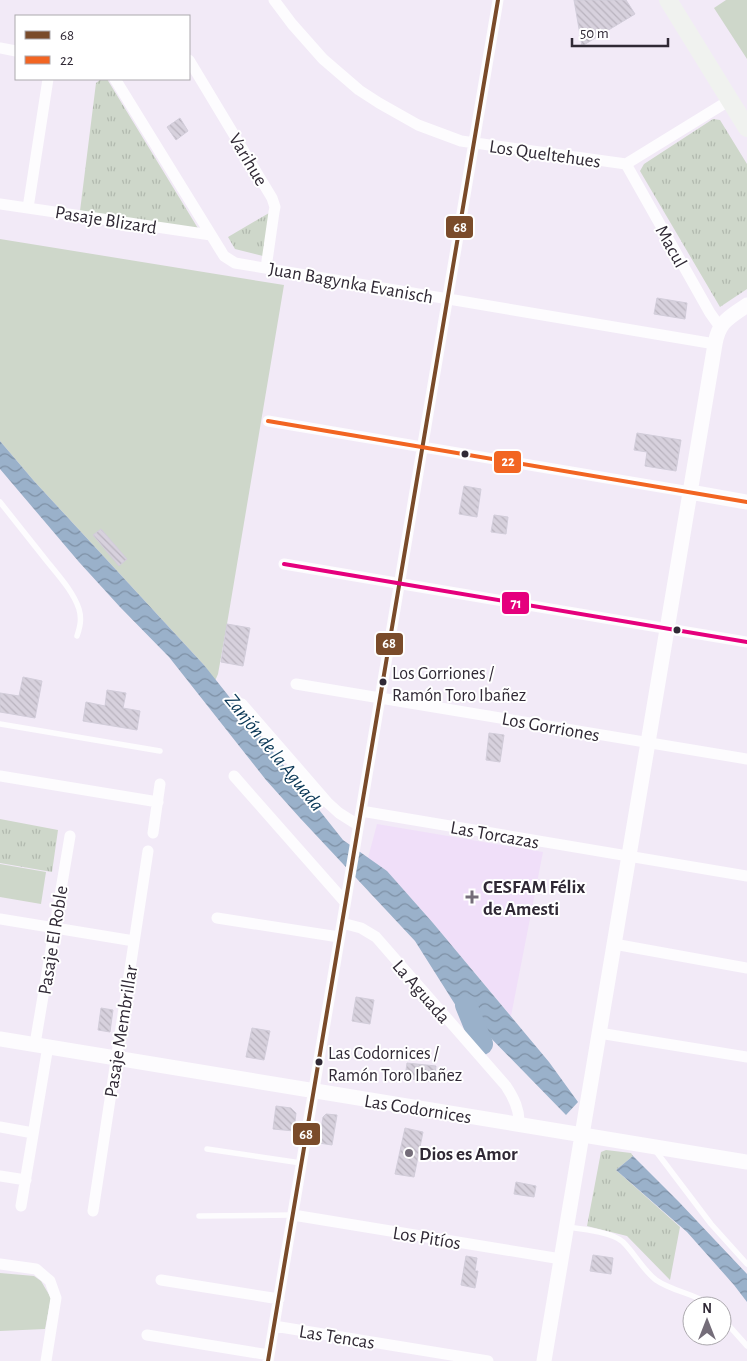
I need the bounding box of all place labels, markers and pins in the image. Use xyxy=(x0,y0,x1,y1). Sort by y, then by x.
unlabelled marker xyxy=(460,449,470,459)
unlabelled marker xyxy=(672,625,682,635)
place label: Los Gorriones / Ramón Toro Ibañez xyxy=(392,665,526,705)
marker: Los Gorriones / Ramón Toro Ibañez xyxy=(378,677,388,687)
place label: CESFAM Félix de Amesti xyxy=(483,878,586,919)
marker: CESFAM Félix de Amesti xyxy=(465,890,479,904)
place label: Las Codornices / Ramón Toro Ibañez xyxy=(328,1045,462,1085)
marker: Las Codornices / Ramón Toro Ibañez xyxy=(314,1057,324,1067)
place label: Dios es Amor xyxy=(419,1145,518,1164)
marker: Dios es Amor xyxy=(403,1147,415,1159)

